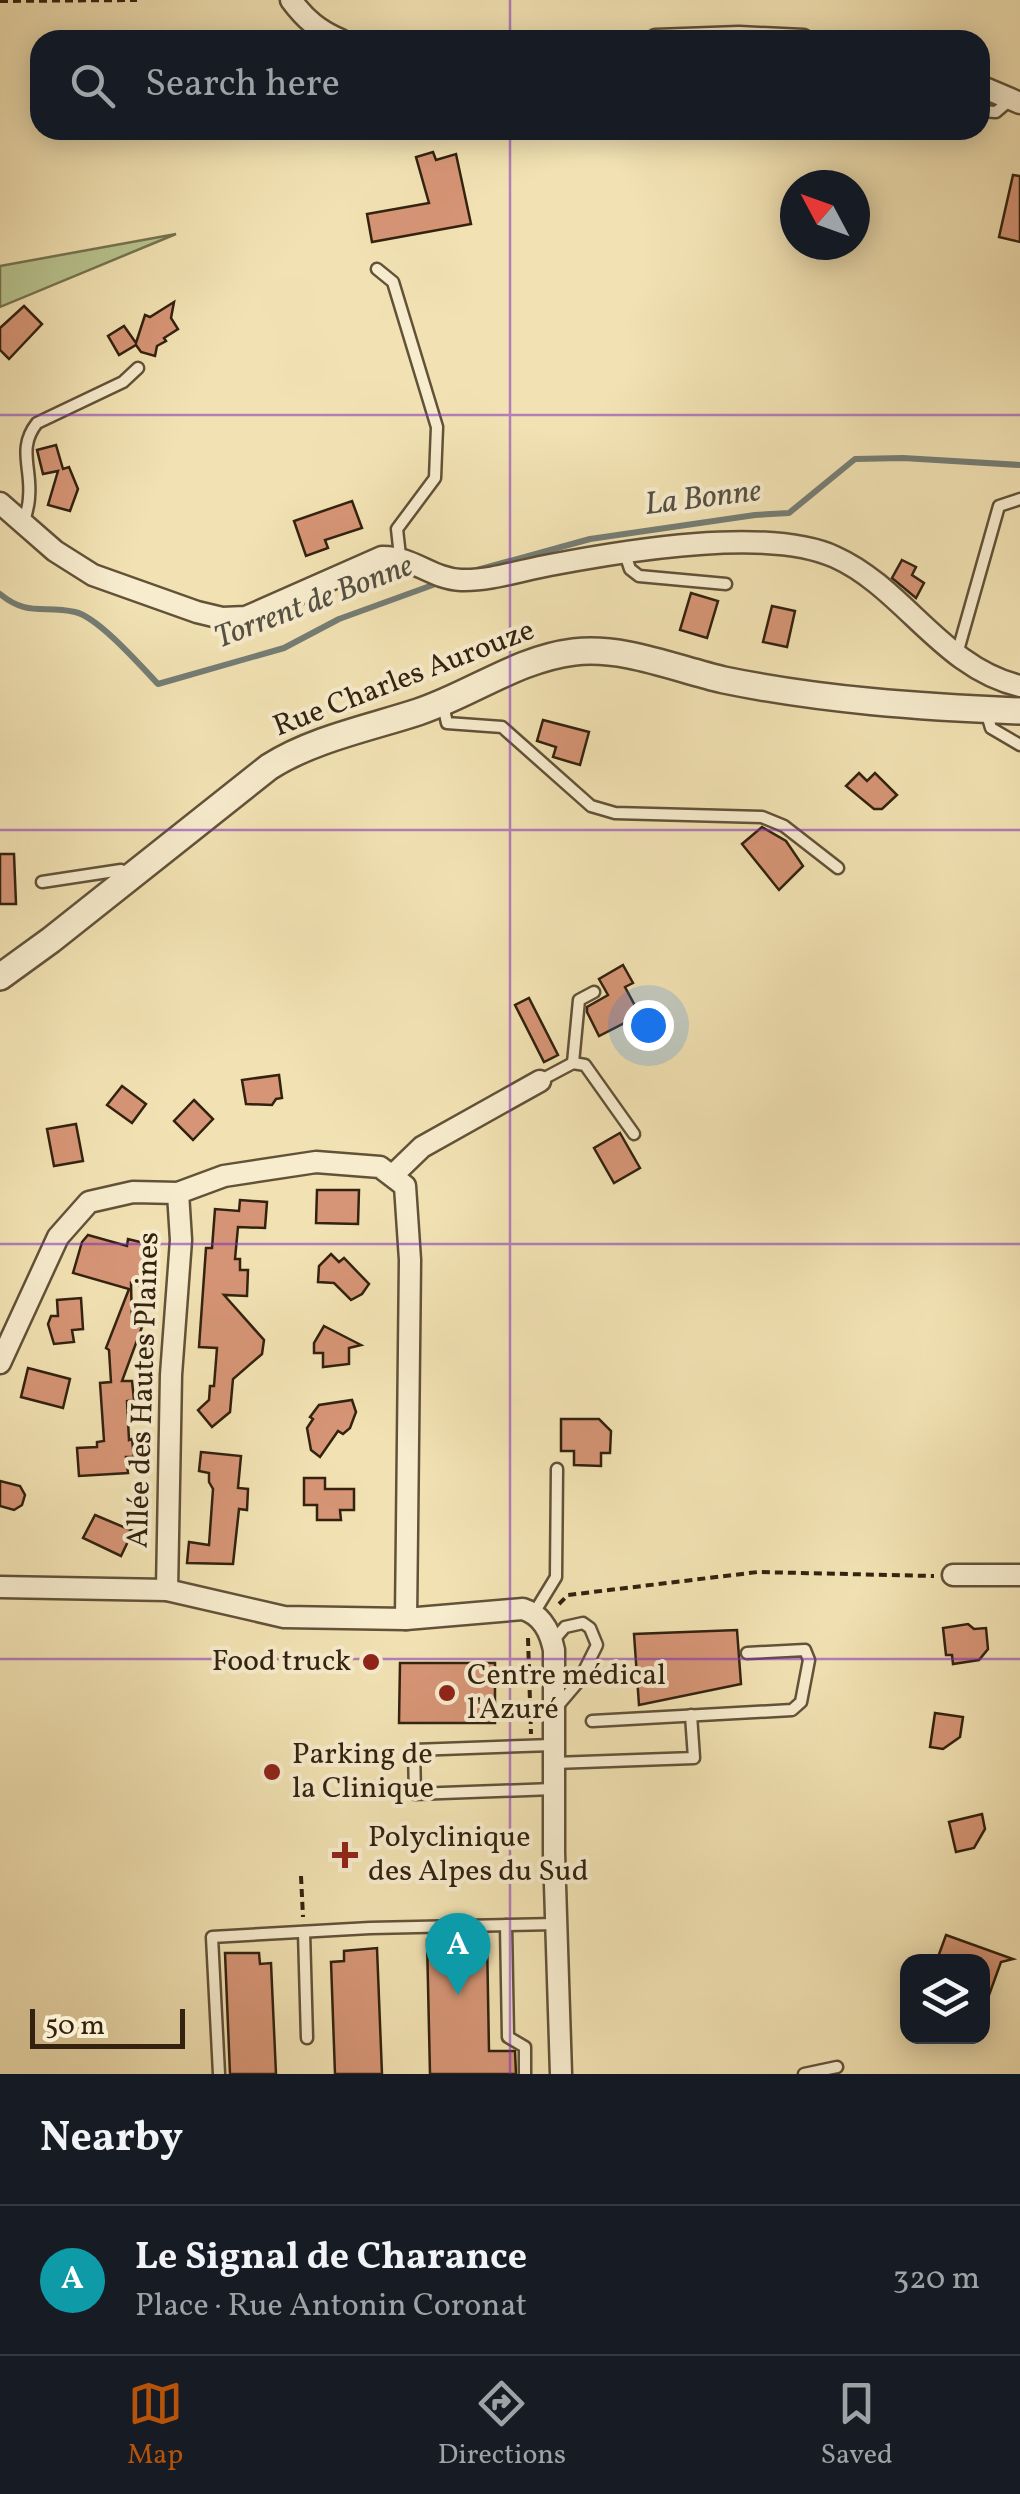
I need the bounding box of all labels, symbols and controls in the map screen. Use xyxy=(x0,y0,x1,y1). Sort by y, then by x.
search box xyxy=(30,30,990,140)
icon: search xyxy=(65,58,120,113)
text: Search here xyxy=(145,59,340,112)
north arrow xyxy=(780,170,870,260)
water label: La Bonne xyxy=(642,470,764,528)
water label: Torrent de Bonne xyxy=(208,545,420,661)
street label: Rue Charles Aurouze xyxy=(267,610,541,748)
your location xyxy=(623,1000,674,1051)
street label: Allée des Hautes Plaines xyxy=(117,1231,171,1549)
place label: Food truck xyxy=(212,1641,351,1683)
marker: Food truck xyxy=(360,1651,382,1673)
place label: Centre médical l'Azuré xyxy=(467,1655,666,1731)
marker: Centre médical l'Azuré xyxy=(436,1682,458,1704)
place label: Parking de la Clinique xyxy=(292,1734,434,1810)
marker: Parking de la Clinique xyxy=(261,1761,283,1783)
place label: Polyclinique des Alpes du Sud xyxy=(368,1817,589,1893)
marker: Polyclinique des Alpes du Sud xyxy=(332,1842,358,1868)
pin: A xyxy=(426,1912,490,1995)
map controls xyxy=(900,1954,990,2044)
button: layers xyxy=(900,1954,990,2044)
scale bar xyxy=(30,2004,185,2048)
text: 50 m xyxy=(45,2007,105,2046)
text: Nearby xyxy=(40,2110,183,2169)
text: Le Signal de Charance xyxy=(135,2232,527,2285)
text: A xyxy=(61,2258,84,2302)
text: 320 m xyxy=(893,2258,980,2302)
text: Place · Rue Antonin Coronat xyxy=(135,2285,527,2329)
tab: Map xyxy=(127,2376,183,2475)
tab: Directions xyxy=(438,2376,566,2475)
tab: Saved xyxy=(821,2376,893,2475)

